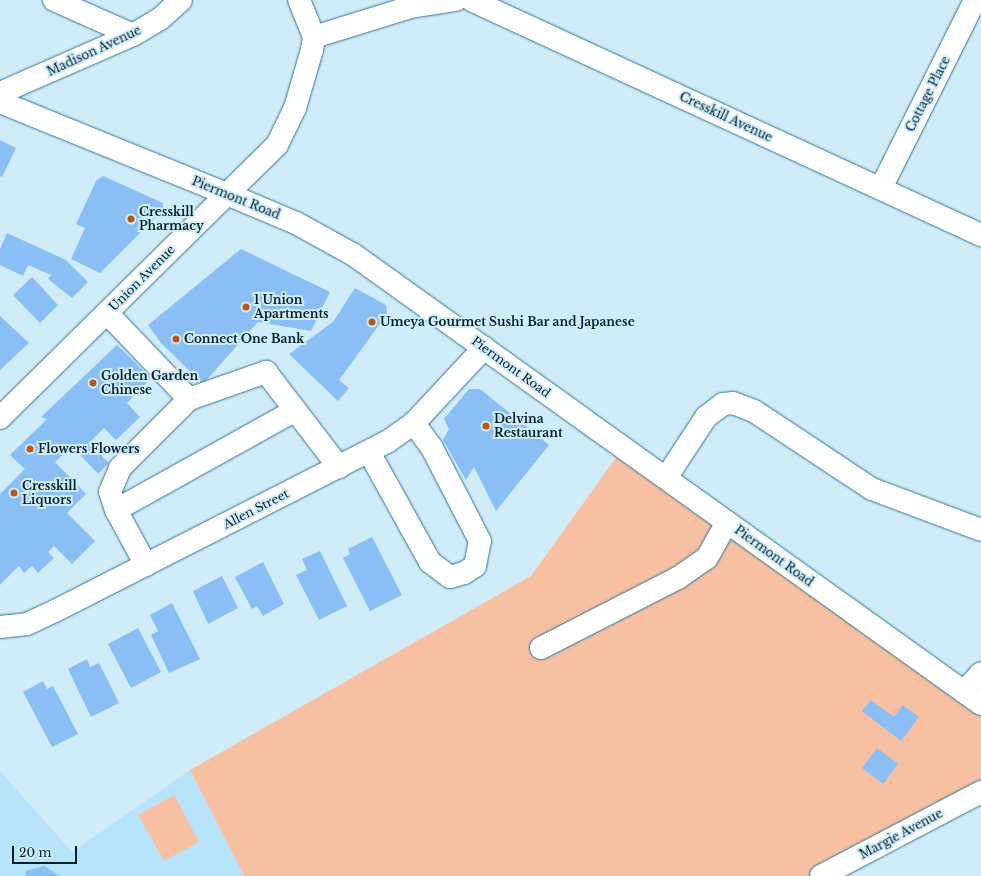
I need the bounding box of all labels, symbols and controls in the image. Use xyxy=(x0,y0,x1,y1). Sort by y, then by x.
street label: Madison Avenue xyxy=(44,23,144,79)
street label: Cottage Place xyxy=(903,54,953,134)
street label: Cresskill Avenue xyxy=(677,89,775,145)
street label: Piermont Road xyxy=(190,174,282,222)
place label: Cresskill Pharmacy xyxy=(139,205,204,233)
marker: Cresskill Pharmacy xyxy=(126,214,136,224)
street label: Union Avenue xyxy=(106,242,178,314)
place label: 1 Union Apartments xyxy=(254,293,329,321)
marker: 1 Union Apartments xyxy=(241,302,251,312)
place label: Umeya Gourmet Sushi Bar and Japanese xyxy=(380,315,635,329)
marker: Umeya Gourmet Sushi Bar and Japanese xyxy=(367,317,377,327)
place label: Connect One Bank xyxy=(184,332,304,346)
marker: Connect One Bank xyxy=(171,334,181,344)
street label: Piermont Road xyxy=(469,334,553,400)
place label: Golden Garden Chinese xyxy=(101,369,198,397)
marker: Golden Garden Chinese xyxy=(88,378,98,388)
place label: Delvina Restaurant xyxy=(494,412,562,440)
marker: Delvina Restaurant xyxy=(481,421,491,431)
place label: Flowers Flowers xyxy=(38,442,140,456)
marker: Flowers Flowers xyxy=(25,444,35,454)
place label: Cresskill Liquors xyxy=(22,479,77,507)
street label: Allen Street xyxy=(221,486,291,532)
marker: Cresskill Liquors xyxy=(9,488,19,498)
street label: Piermont Road xyxy=(732,523,816,589)
street label: Margie Avenue xyxy=(857,806,945,862)
scale bar xyxy=(14,838,79,864)
text: 20 m xyxy=(19,845,51,860)

